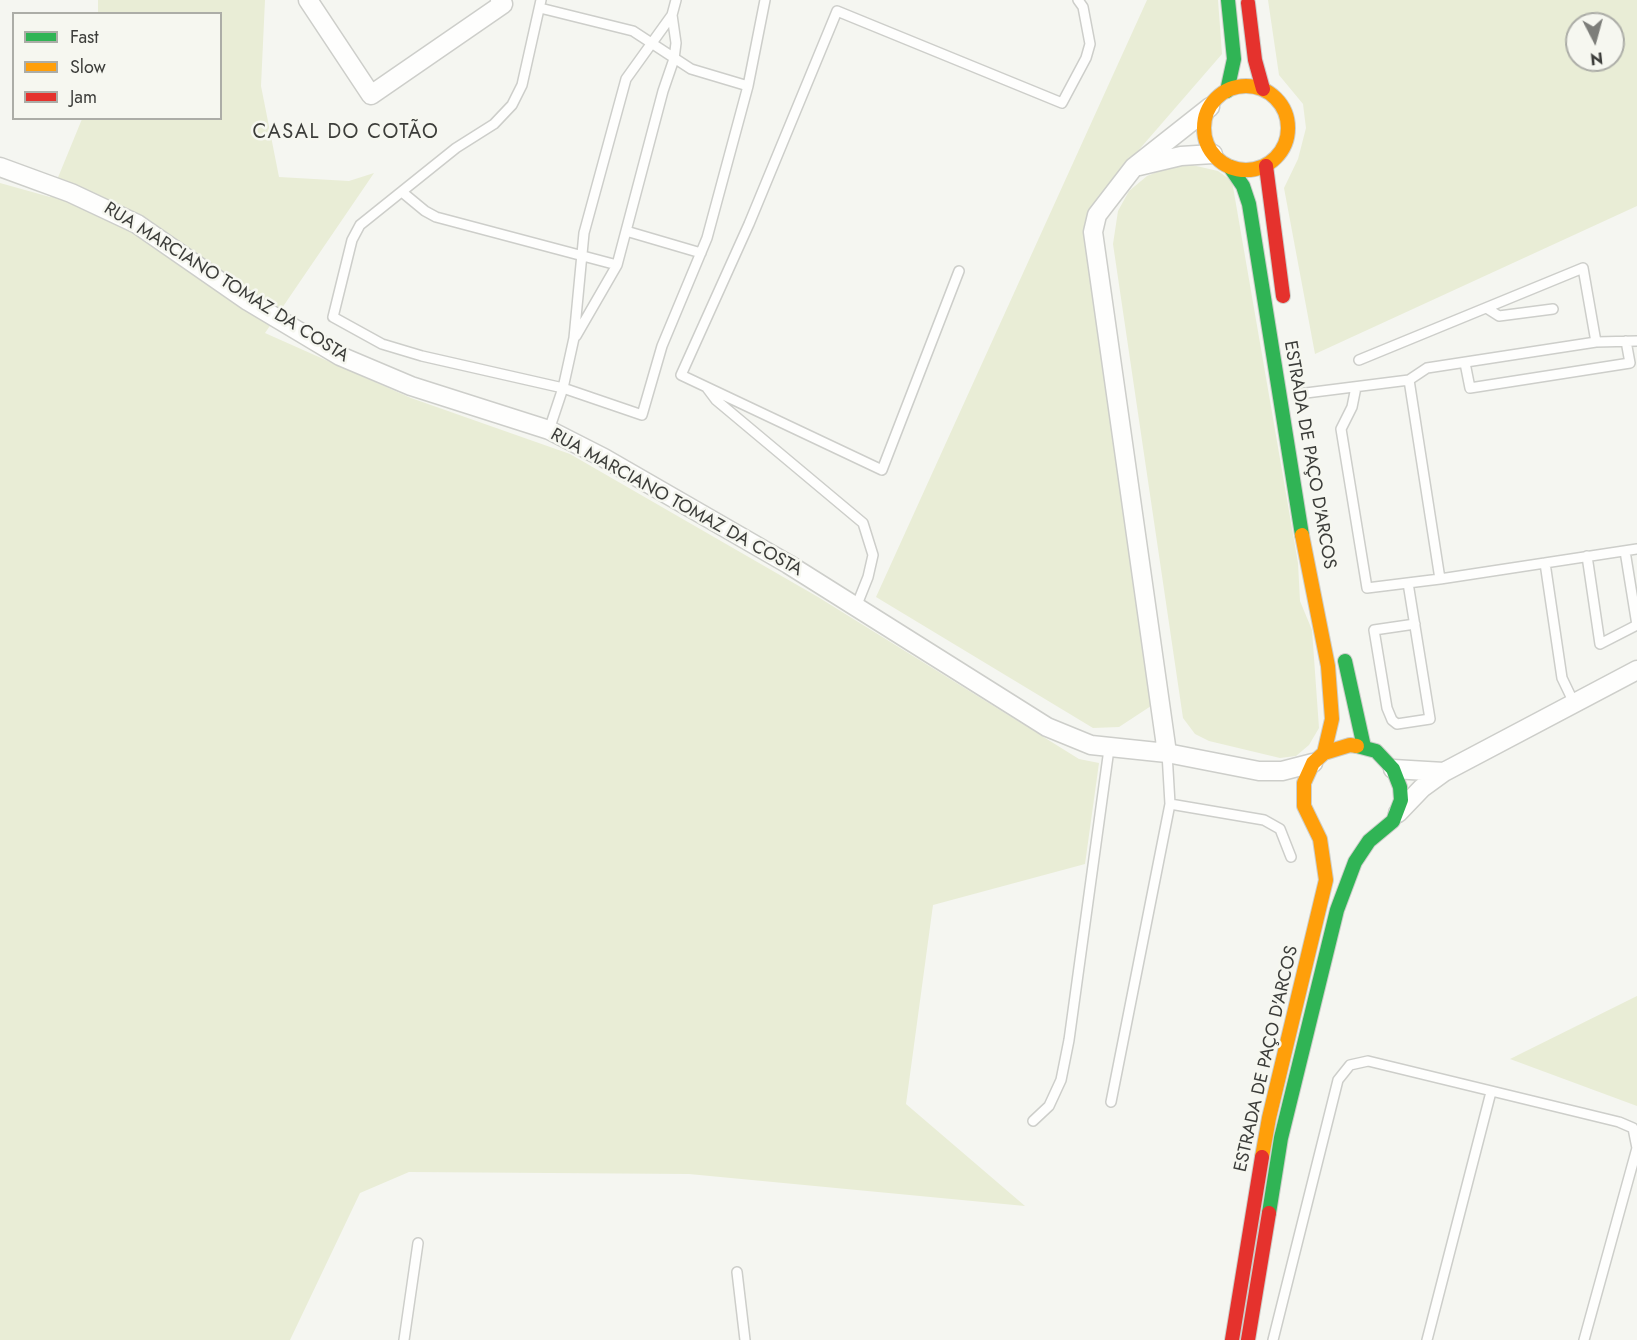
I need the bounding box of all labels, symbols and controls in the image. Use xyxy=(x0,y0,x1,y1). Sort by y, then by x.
legend xyxy=(12,12,222,120)
north arrow xyxy=(1565,12,1625,72)
text: Fast xyxy=(70,24,99,50)
text: N xyxy=(1589,46,1604,71)
text: Slow xyxy=(70,54,106,80)
text: Jam xyxy=(70,84,97,110)
district label: CASAL DO COTÃO xyxy=(253,121,439,145)
street label: RUA MARCIANO TOMAZ DA COSTA xyxy=(100,198,352,368)
street label: ESTRADA DE PAÇO D'ARCOS xyxy=(1278,339,1340,571)
street label: RUA MARCIANO TOMAZ DA COSTA xyxy=(546,425,806,581)
street label: ESTRADA DE PAÇO D'ARCOS xyxy=(1230,944,1304,1174)

